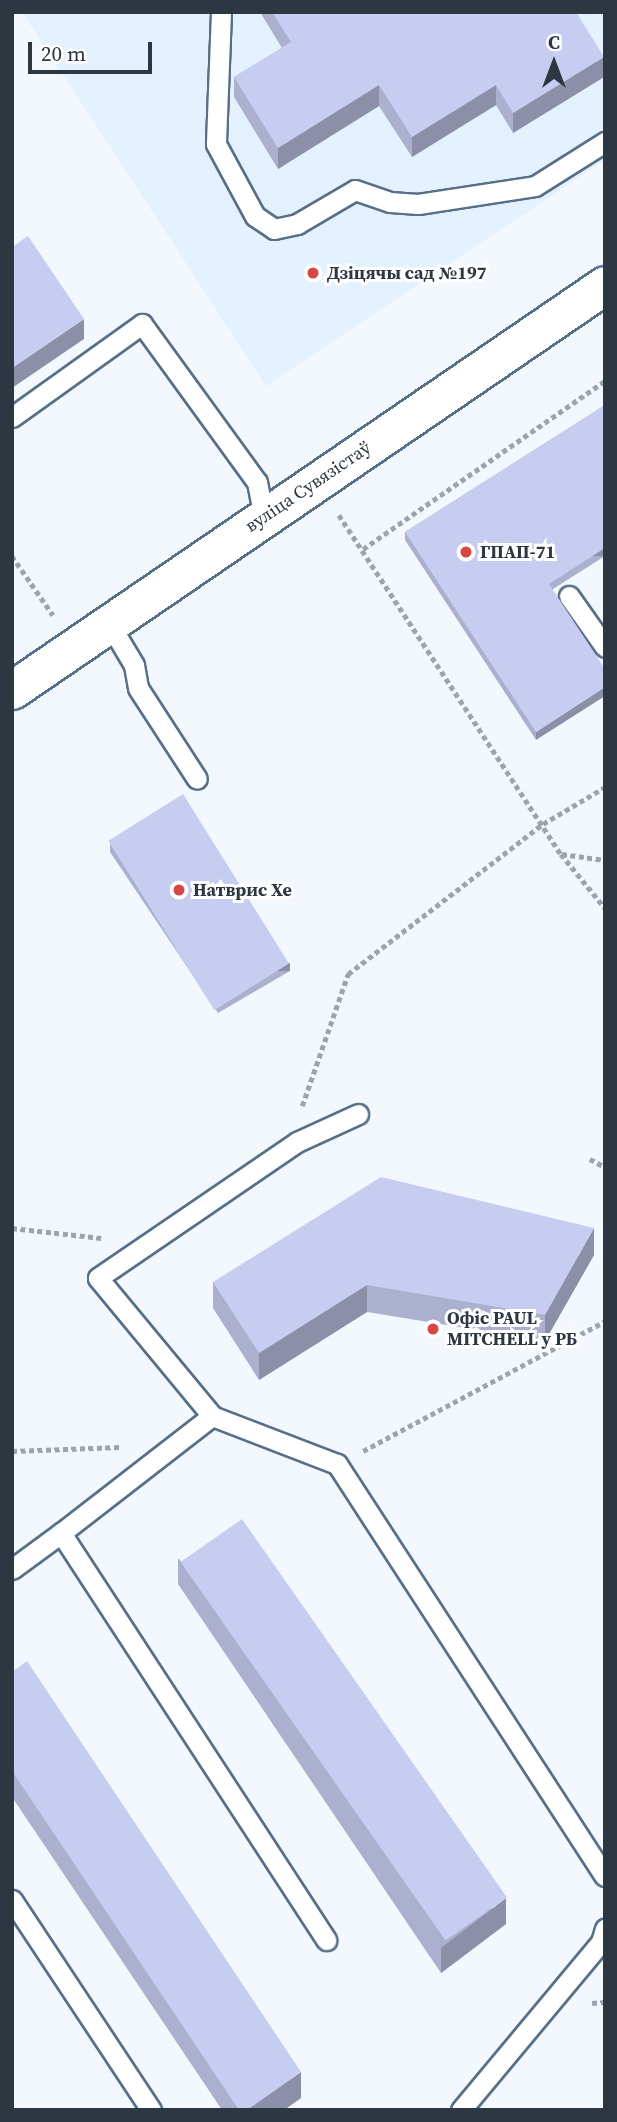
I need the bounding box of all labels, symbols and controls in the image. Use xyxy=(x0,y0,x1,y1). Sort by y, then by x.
scale bar xyxy=(32,28,156,72)
north arrow xyxy=(519,28,589,98)
text: С xyxy=(548,29,560,55)
text: 20 m xyxy=(41,39,86,68)
place label: Дзіцячы сад №197 xyxy=(327,262,487,284)
marker: Дзіцячы сад №197 xyxy=(305,265,321,281)
street label: вуліца Сувязістаў xyxy=(241,437,375,537)
place label: ГПАП-71 xyxy=(480,541,555,563)
marker: ГПАП-71 xyxy=(458,544,474,560)
place label: Натврис Хе xyxy=(193,879,292,901)
marker: Натврис Хе xyxy=(171,882,187,898)
place label: Офіс PAUL MITCHELL у РБ xyxy=(447,1308,577,1350)
marker: Офіс PAUL MITCHELL у РБ xyxy=(425,1321,441,1337)

